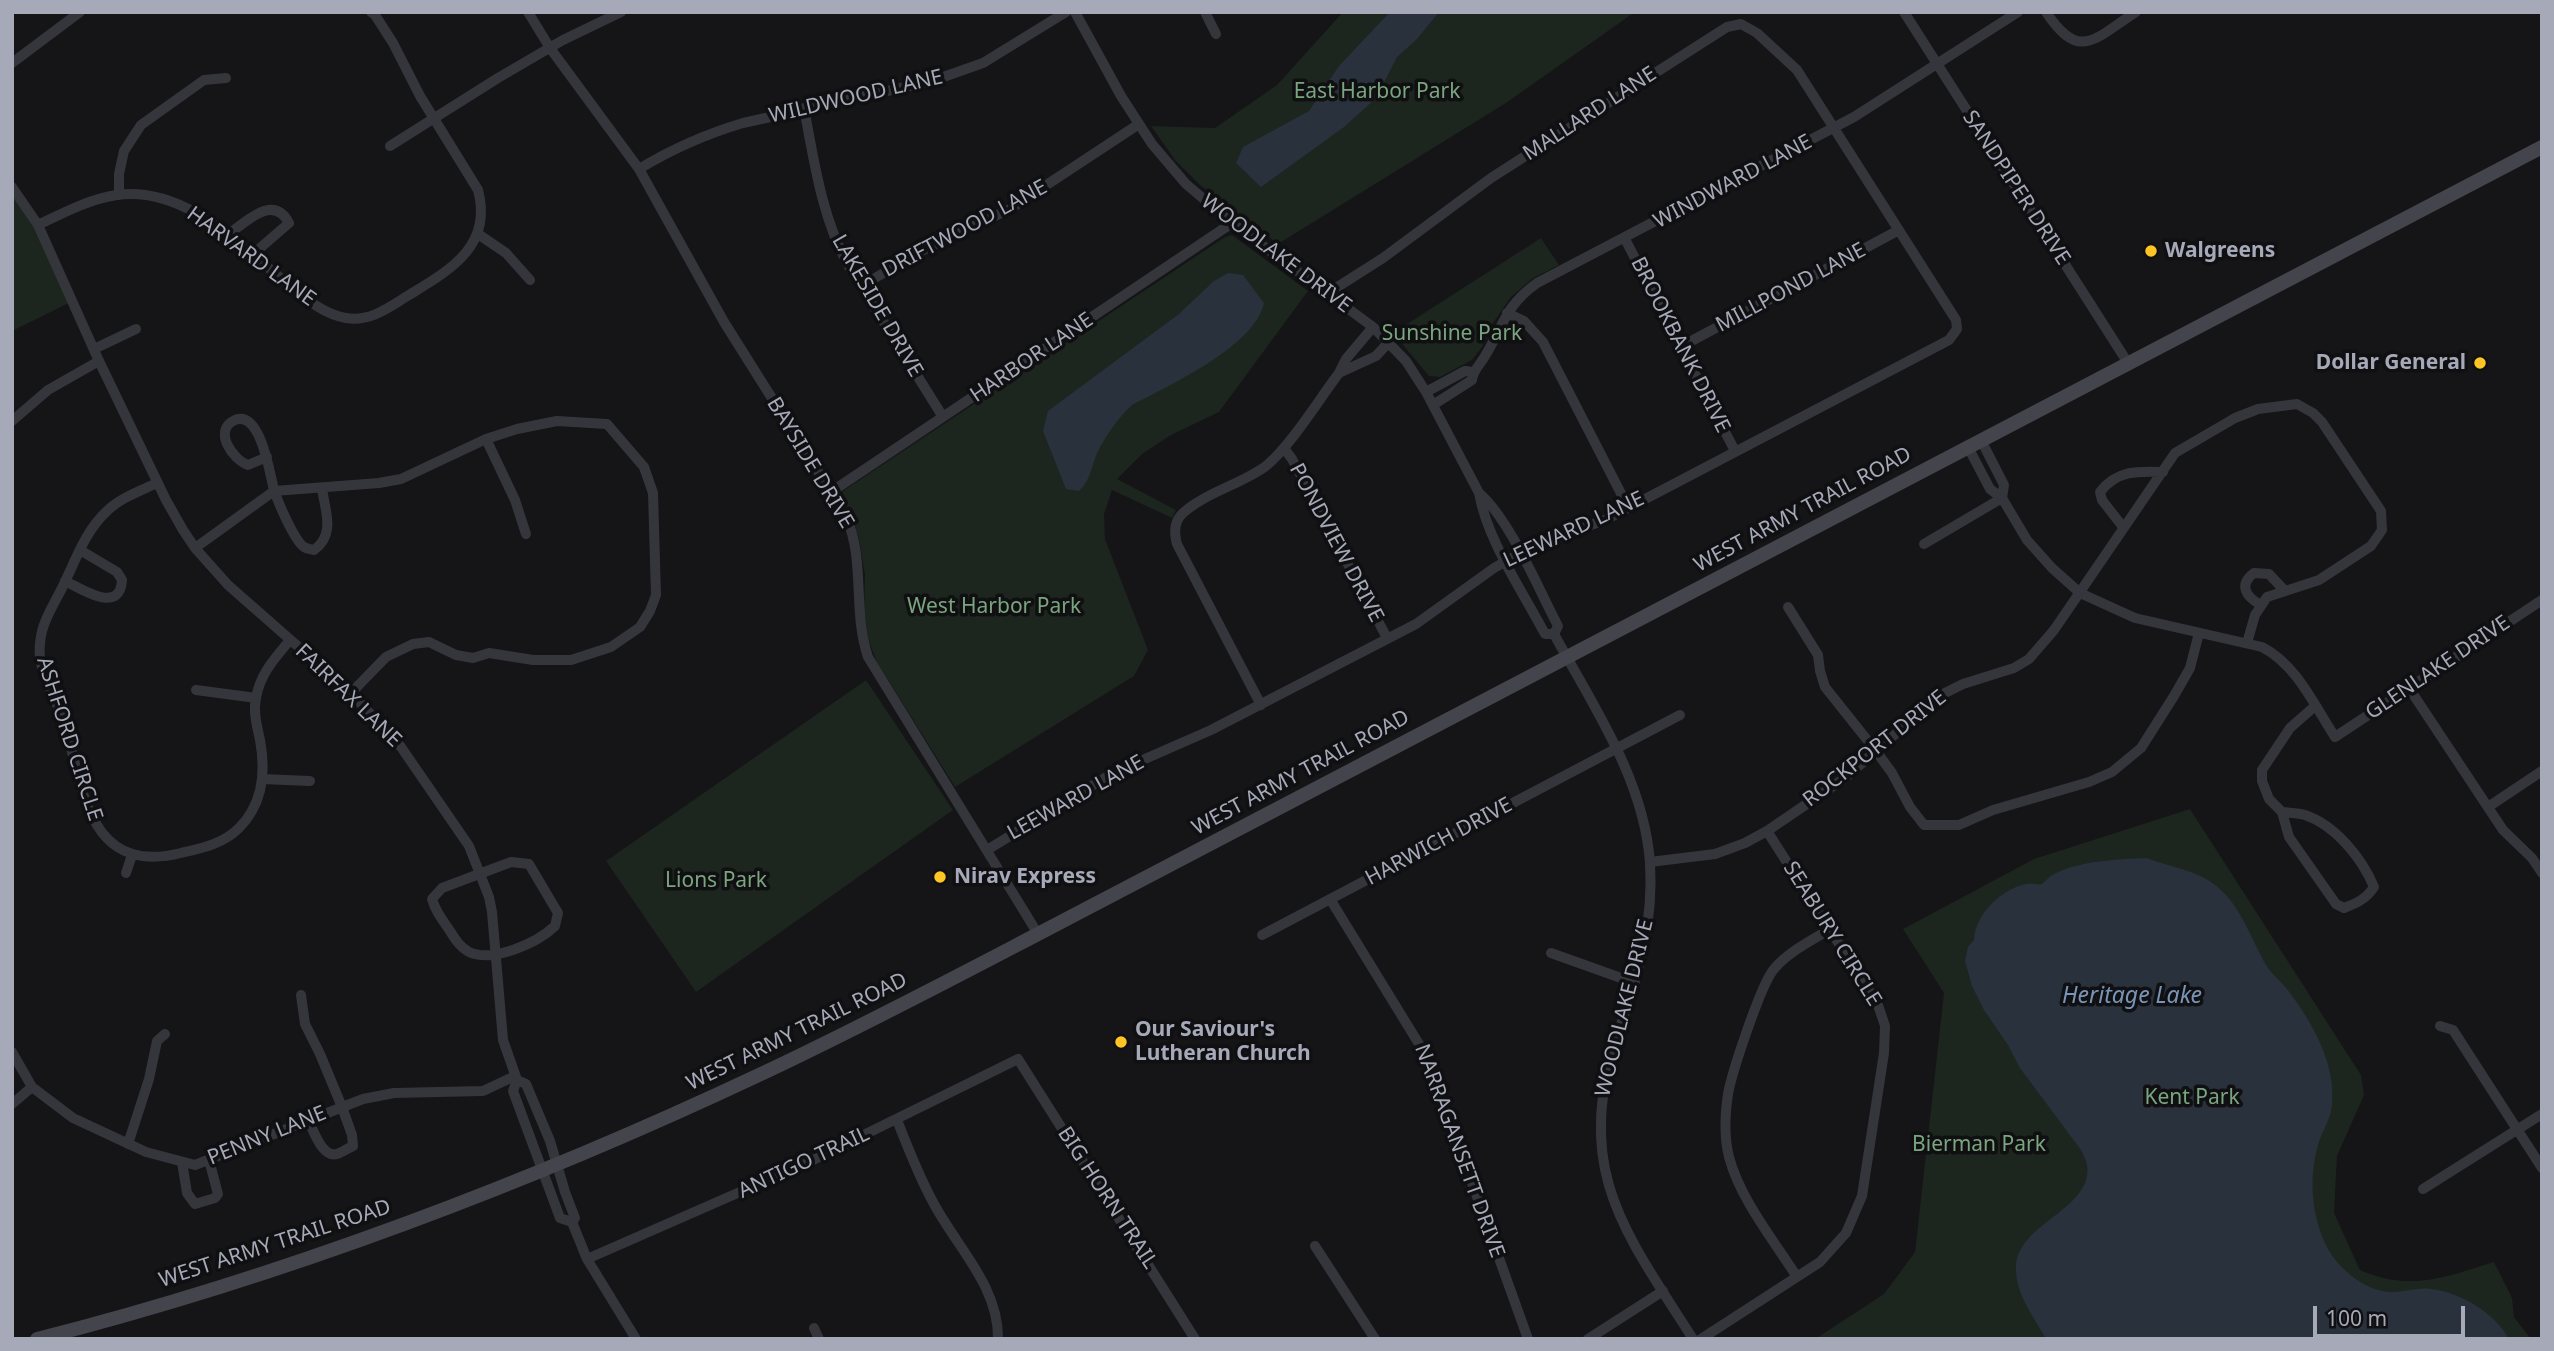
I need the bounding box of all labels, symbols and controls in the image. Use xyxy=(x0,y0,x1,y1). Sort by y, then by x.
street label: MALLARD LANE xyxy=(1519,62,1661,166)
street label: WILDWOOD LANE xyxy=(767,65,945,129)
park label: East Harbor Park xyxy=(1294,79,1460,105)
street label: SANDPIPER DRIVE xyxy=(1957,106,2075,270)
street label: WINDWARD LANE xyxy=(1649,130,1817,234)
street label: DRIFTWOOD LANE xyxy=(878,175,1052,283)
street label: WOODLAKE DRIVE xyxy=(1196,189,1356,319)
street label: HARVARD LANE xyxy=(182,202,320,312)
street label: LAKESIDE DRIVE xyxy=(826,230,928,382)
street label: MILLPOND LANE xyxy=(1712,238,1870,338)
place label: Walgreens xyxy=(2165,238,2275,264)
marker: Walgreens xyxy=(2143,243,2159,259)
street label: BROOKBANK DRIVE xyxy=(1625,253,1735,437)
street label: HARBOR LANE xyxy=(966,308,1098,408)
park label: Sunshine Park xyxy=(1382,321,1522,347)
place label: Dollar General xyxy=(2316,350,2466,376)
marker: Dollar General xyxy=(2472,355,2488,371)
street label: BAYSIDE DRIVE xyxy=(761,393,859,533)
street label: WEST ARMY TRAIL ROAD xyxy=(1690,442,1916,578)
street label: PONDVIEW DRIVE xyxy=(1283,459,1389,627)
street label: LEEWARD LANE xyxy=(1500,486,1648,574)
park label: West Harbor Park xyxy=(907,594,1081,620)
street label: GLENLAKE DRIVE xyxy=(2361,611,2515,725)
street label: FAIRFAX LANE xyxy=(290,639,406,753)
street label: ASHFORD CIRCLE xyxy=(31,654,107,824)
street label: ROCKPORT DRIVE xyxy=(1798,685,1952,813)
street label: WEST ARMY TRAIL ROAD xyxy=(1188,705,1414,841)
street label: LEEWARD LANE xyxy=(1003,750,1149,846)
street label: HARWICH DRIVE xyxy=(1361,793,1517,891)
street label: SEABURY CIRCLE xyxy=(1777,857,1887,1011)
place label: Nirav Express xyxy=(954,864,1096,890)
park label: Lions Park xyxy=(665,868,767,894)
marker: Nirav Express xyxy=(932,869,948,885)
street label: WOODLAKE DRIVE xyxy=(1591,917,1659,1099)
street label: WEST ARMY TRAIL ROAD xyxy=(683,968,911,1096)
water label: Heritage Lake xyxy=(2062,982,2202,1010)
place label: Our Saviour's Lutheran Church xyxy=(1135,1017,1311,1067)
marker: Our Saviour's Lutheran Church xyxy=(1113,1034,1129,1050)
street label: NARRAGANSETT DRIVE xyxy=(1409,1041,1509,1261)
park label: Kent Park xyxy=(2144,1085,2240,1111)
street label: PENNY LANE xyxy=(204,1101,330,1171)
street label: ANTIGO TRAIL xyxy=(735,1122,873,1204)
street label: BIG HORN TRAIL xyxy=(1052,1122,1162,1274)
park label: Bierman Park xyxy=(1912,1132,2046,1158)
street label: WEST ARMY TRAIL ROAD xyxy=(156,1195,394,1293)
scale bar xyxy=(2316,1292,2468,1336)
text: 100 m xyxy=(2326,1304,2387,1332)

